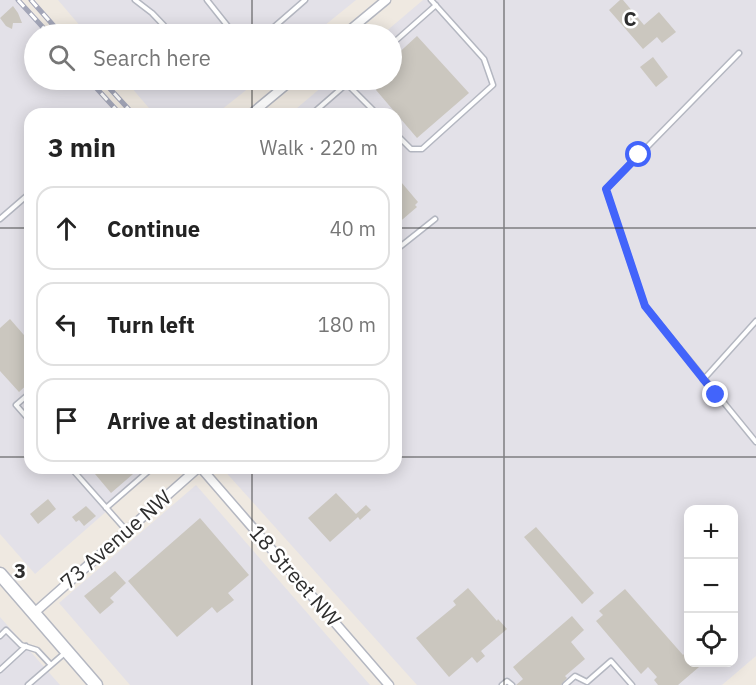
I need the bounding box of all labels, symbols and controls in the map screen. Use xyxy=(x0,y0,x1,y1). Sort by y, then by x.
text: C xyxy=(623,5,637,32)
search box xyxy=(24,24,402,90)
icon: search xyxy=(45,41,78,74)
text: Search here xyxy=(93,43,211,72)
text: 3 min xyxy=(48,130,116,164)
text: Walk · 220 m xyxy=(260,134,378,161)
route start xyxy=(625,141,651,167)
icon: ahead xyxy=(50,212,83,245)
text: Continue xyxy=(107,214,200,243)
text: 40 m xyxy=(330,215,376,242)
icon: left xyxy=(50,308,83,341)
text: Turn left xyxy=(107,310,195,339)
text: 180 m xyxy=(318,311,376,338)
route end xyxy=(702,381,728,407)
icon: arrive xyxy=(50,404,83,437)
text: Arrive at destination xyxy=(107,406,318,435)
street label: 73 Avenue NW xyxy=(54,483,177,595)
map controls xyxy=(684,505,738,667)
button: + xyxy=(684,505,738,559)
street label: 18 Street NW xyxy=(244,519,348,632)
text: 3 xyxy=(14,557,26,584)
button: − xyxy=(684,559,738,613)
button: locate xyxy=(684,613,738,667)

